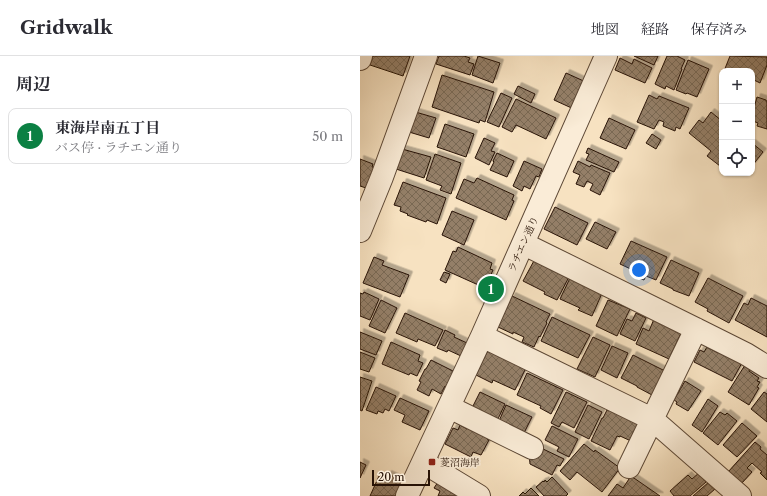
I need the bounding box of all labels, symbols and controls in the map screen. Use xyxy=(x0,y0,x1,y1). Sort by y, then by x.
text: Gridwalk xyxy=(20,16,113,39)
text: 地図 xyxy=(591,20,619,38)
text: 経路 xyxy=(641,20,669,38)
text: 保存済み xyxy=(691,20,747,38)
map controls xyxy=(719,68,755,176)
button: + xyxy=(719,68,755,104)
text: 周辺 xyxy=(16,74,50,94)
button: − xyxy=(719,104,755,140)
text: 東海岸南五丁目 xyxy=(55,118,160,137)
text: 1 xyxy=(27,128,33,144)
text: 50 m xyxy=(312,128,343,144)
text: バス停 · ラチエン通り xyxy=(55,139,182,155)
button: locate xyxy=(719,140,755,176)
street label: ラチエン通り xyxy=(505,214,541,274)
your location xyxy=(629,260,649,280)
pin: 1 xyxy=(478,274,504,304)
place label: 菱沼海岸 xyxy=(440,456,480,469)
marker: 菱沼海岸 xyxy=(427,457,437,467)
scale bar xyxy=(372,468,430,487)
text: 20 m xyxy=(378,470,404,484)

